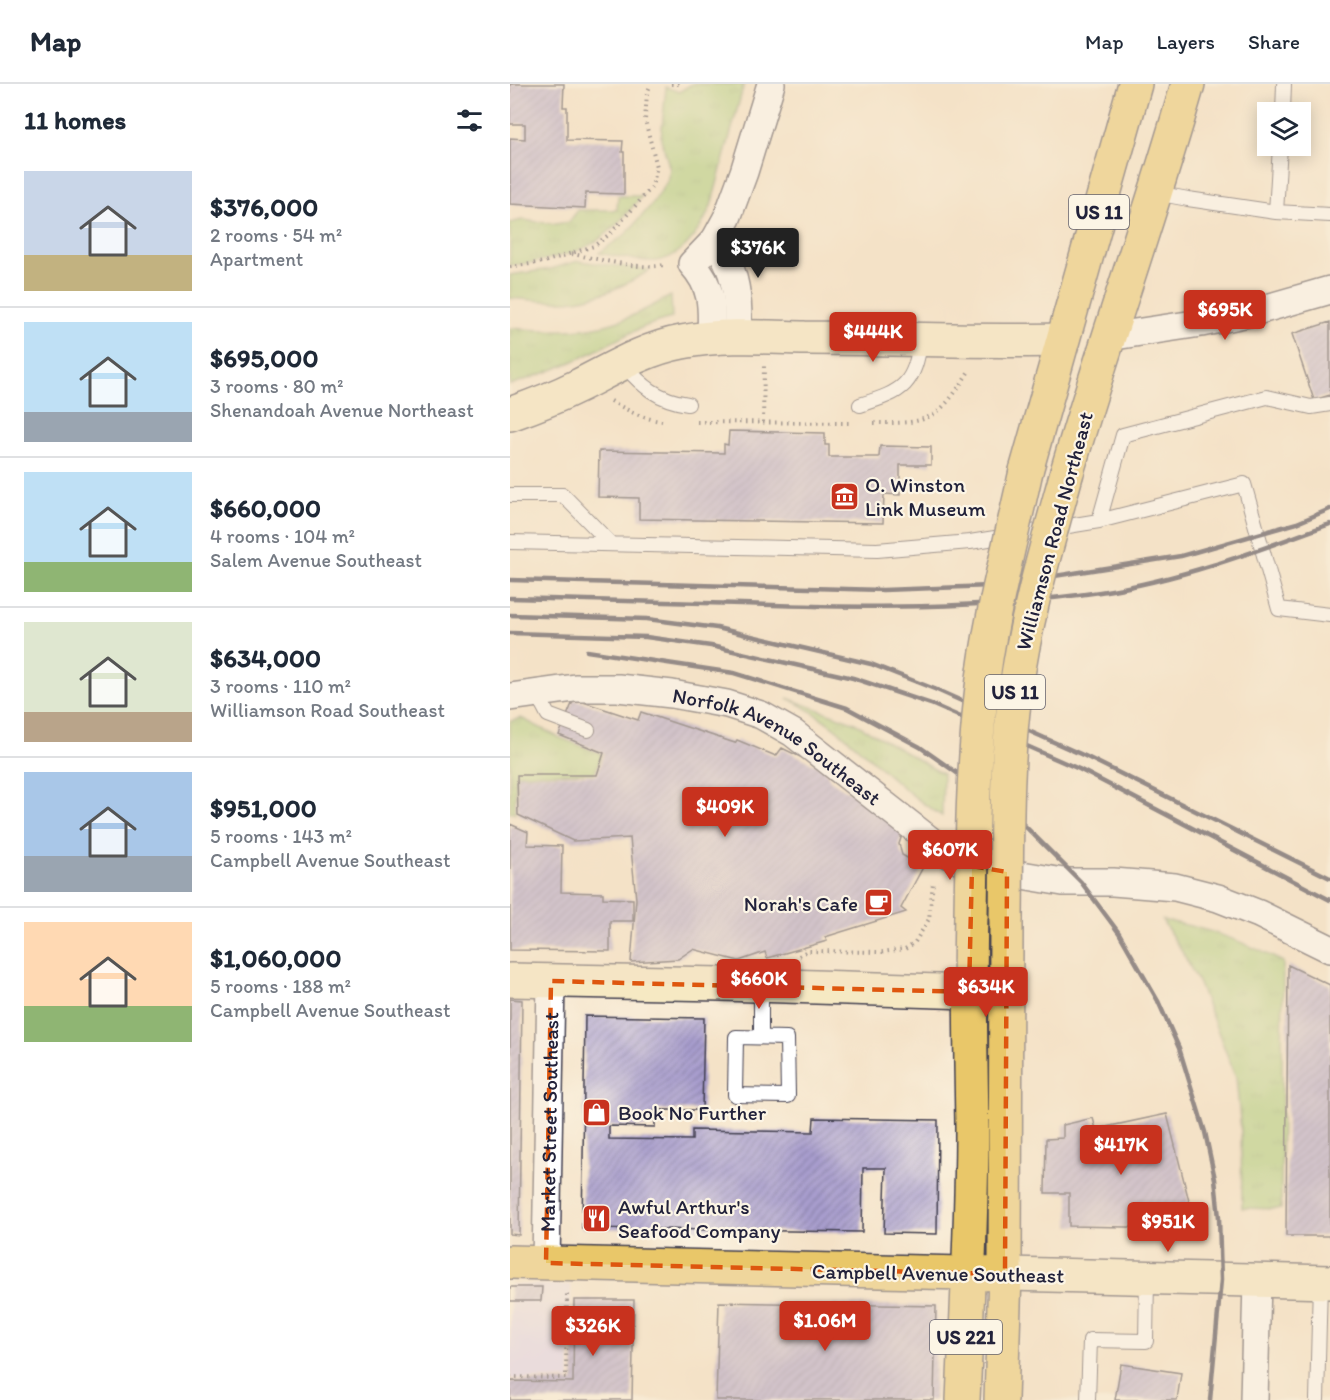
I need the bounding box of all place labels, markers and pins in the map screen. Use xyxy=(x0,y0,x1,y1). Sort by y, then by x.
pin: $376K xyxy=(716,228,800,279)
pin: $695K xyxy=(1183,290,1267,341)
pin: $444K xyxy=(831,312,915,363)
place label: O. Winston Link Museum xyxy=(865,472,986,521)
museum icon: O. Winston Link Museum xyxy=(828,480,860,512)
pin: $409K xyxy=(683,787,767,838)
pin: $607K xyxy=(908,830,992,881)
cafe icon: Norah's Cafe xyxy=(863,887,895,919)
place label: Norah's Cafe xyxy=(744,891,858,916)
pin: $660K xyxy=(717,959,801,1010)
pin: $634K xyxy=(944,967,1028,1018)
shop icon: Book No Further xyxy=(581,1096,613,1128)
place label: Book No Further xyxy=(618,1100,767,1125)
pin: $417K xyxy=(1079,1125,1163,1176)
place label: Awful Arthur's Seafood Company xyxy=(618,1194,781,1243)
restaurant icon: Awful Arthur's Seafood Company xyxy=(581,1202,613,1234)
pin: $951K xyxy=(1126,1202,1210,1253)
pin: $1.06M xyxy=(776,1301,874,1352)
pin: $326K xyxy=(551,1306,635,1357)

